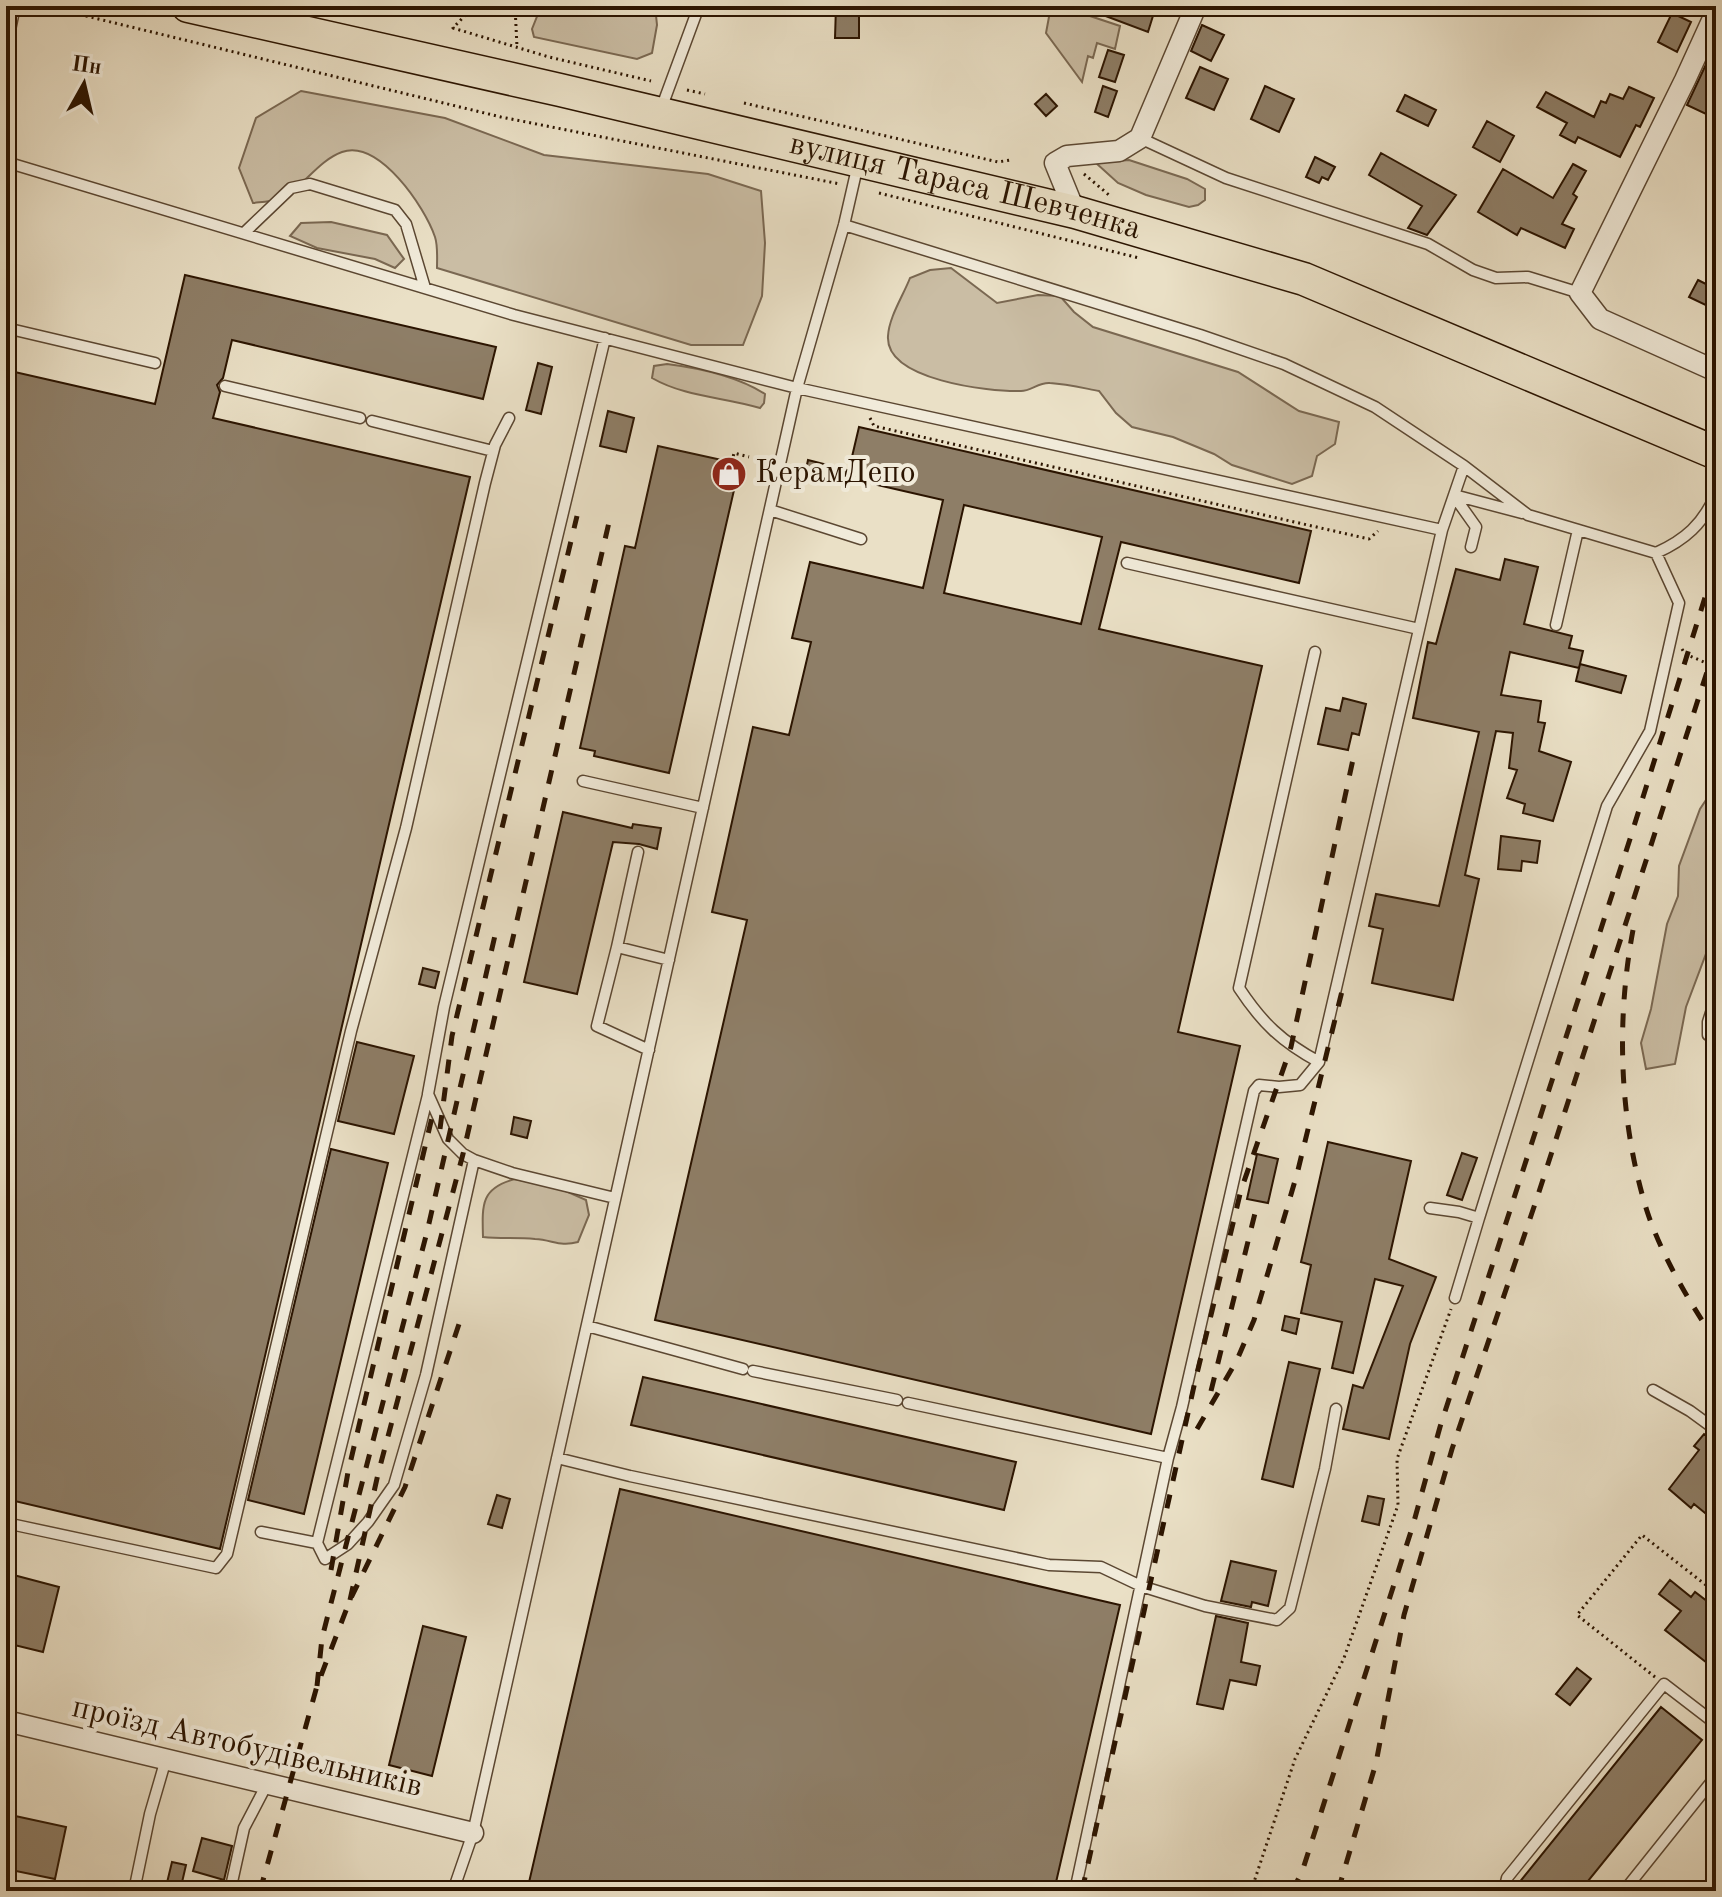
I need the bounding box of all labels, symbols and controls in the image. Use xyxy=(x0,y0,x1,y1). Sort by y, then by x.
north arrow xyxy=(44,44,124,124)
text: Пн xyxy=(70,53,103,79)
street label: вулиця Тараса Шевченка xyxy=(786,129,1145,246)
shop icon: КерамДепо xyxy=(710,455,748,493)
place label: КерамДепо xyxy=(755,458,916,490)
street label: проїзд Автобудівельників xyxy=(69,1692,425,1804)

